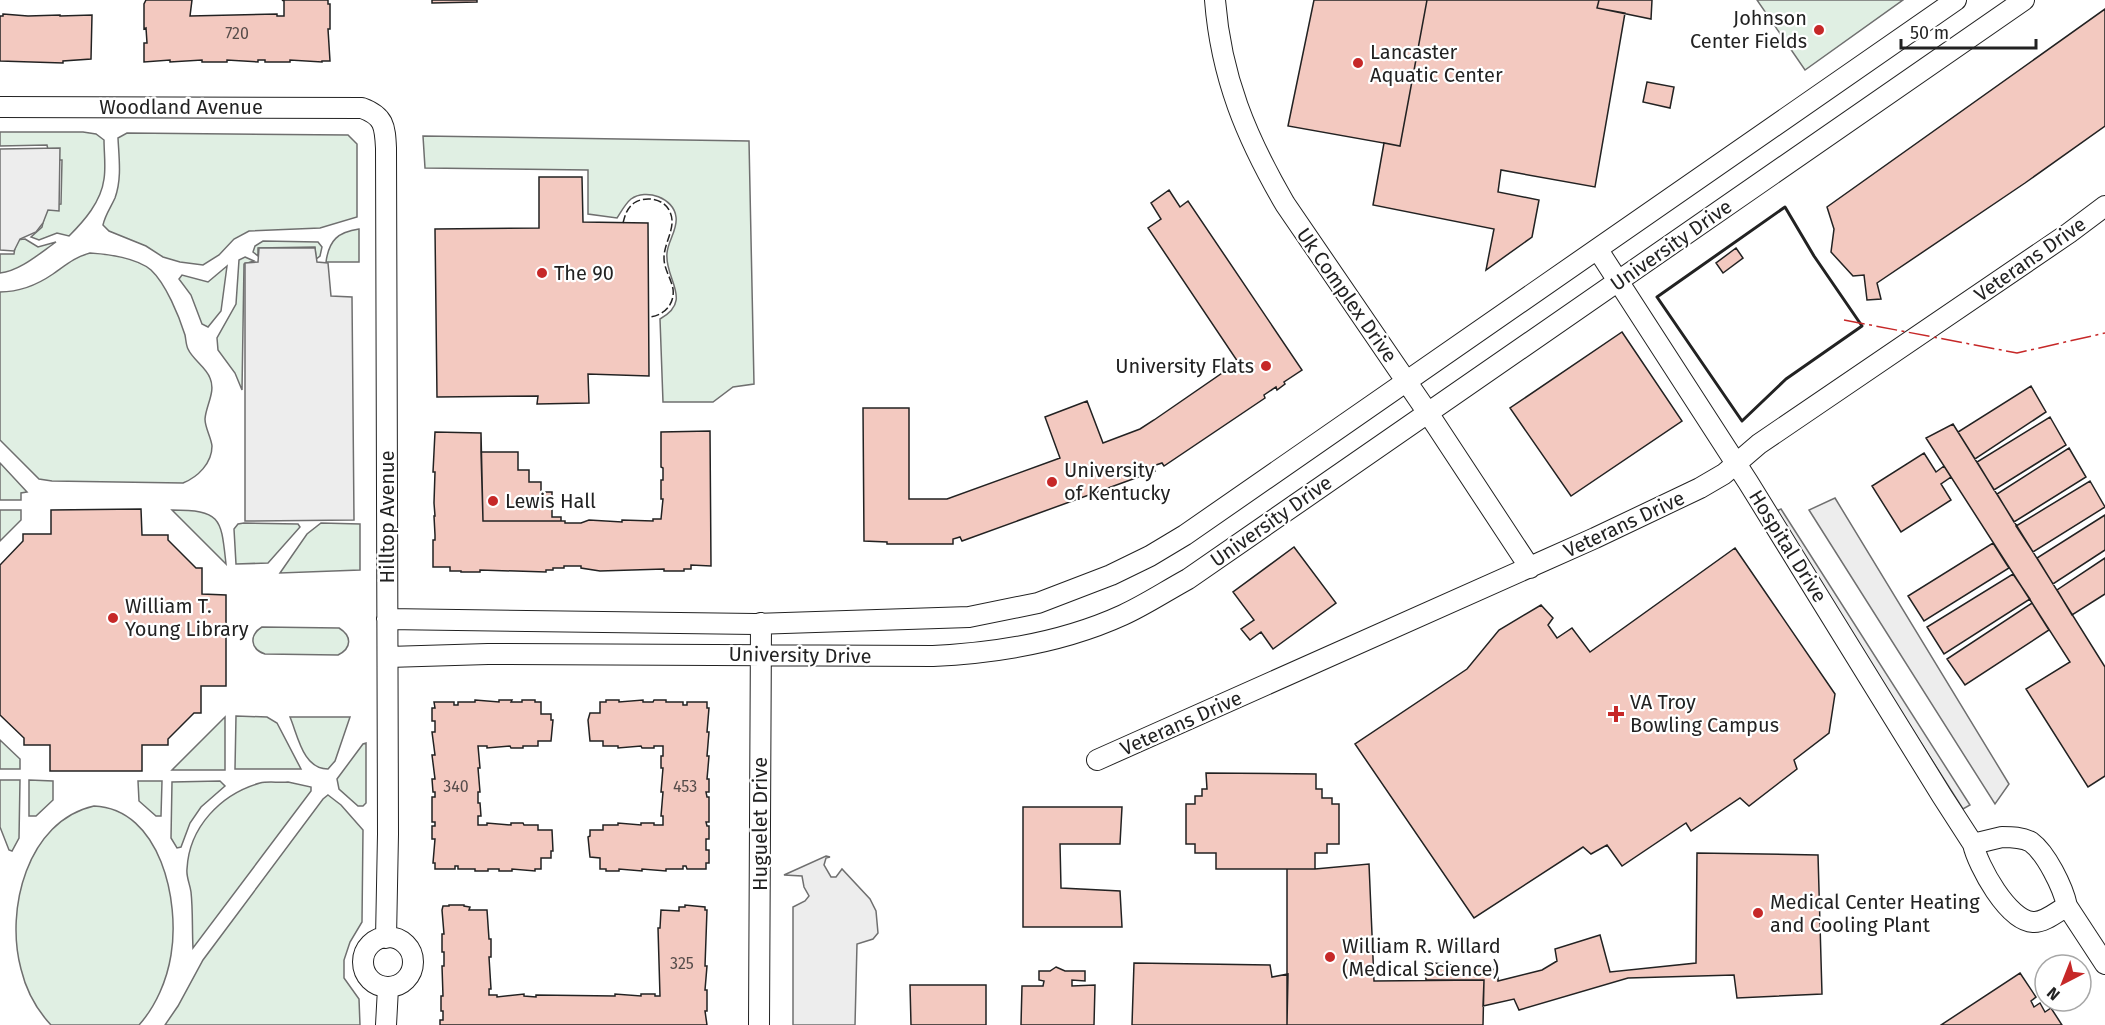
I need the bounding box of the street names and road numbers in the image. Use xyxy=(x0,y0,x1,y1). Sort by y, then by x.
street label: Woodland Avenue xyxy=(99,95,263,119)
street label: University Drive xyxy=(1606,194,1736,296)
street label: Veterans Drive xyxy=(1970,212,2090,306)
street label: Uk Complex Drive xyxy=(1292,223,1402,367)
street label: Hilltop Avenue xyxy=(375,450,399,584)
street label: University Drive xyxy=(1206,470,1336,572)
street label: Hospital Drive xyxy=(1744,485,1832,607)
street label: Veterans Drive xyxy=(1560,486,1688,562)
street label: University Drive xyxy=(728,642,872,668)
street label: Veterans Drive xyxy=(1117,685,1245,761)
street label: Huguelet Drive xyxy=(748,757,772,891)

